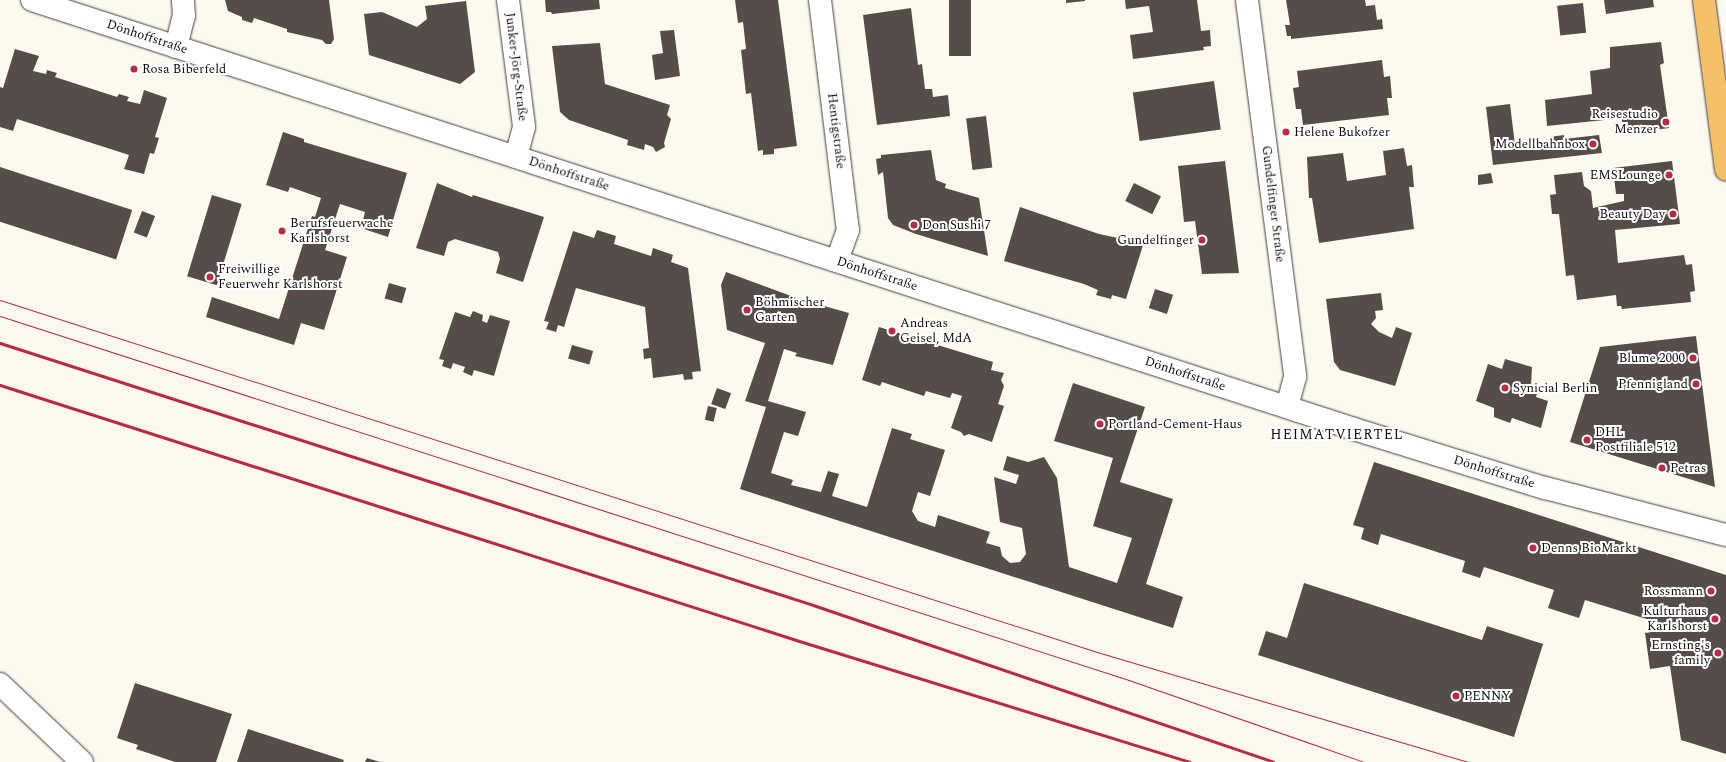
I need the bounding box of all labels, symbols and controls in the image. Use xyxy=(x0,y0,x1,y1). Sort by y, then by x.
street label: Junker-Jörg-Straße xyxy=(502,12,530,122)
street label: Dönhoffstraße xyxy=(105,17,189,57)
place label: Rosa Biberfeld xyxy=(142,61,226,77)
marker: Rosa Biberfeld xyxy=(129,64,139,74)
street label: Hentigstraße xyxy=(824,92,848,170)
place label: Reisestudio Menzer xyxy=(1591,107,1658,138)
marker: Reisestudio Menzer xyxy=(1661,117,1671,127)
place label: Helene Bukofzer xyxy=(1294,124,1390,140)
marker: Helene Bukofzer xyxy=(1281,127,1291,137)
place label: Modellbahnbox xyxy=(1495,136,1585,152)
marker: Modellbahnbox xyxy=(1588,139,1598,149)
street label: Gundelfinger Straße xyxy=(1258,145,1288,263)
street label: Dönhoffstraße xyxy=(527,154,611,194)
place label: EMSLounge xyxy=(1590,167,1661,183)
marker: EMSLounge xyxy=(1664,170,1674,180)
place label: Beauty Day xyxy=(1600,206,1665,222)
marker: Beauty Day xyxy=(1668,209,1678,219)
place label: Berufsfeuerwache Karlshorst xyxy=(290,216,393,247)
place label: Don Sushi 7 xyxy=(922,217,991,233)
marker: Don Sushi 7 xyxy=(909,220,919,230)
marker: Berufsfeuerwache Karlshorst xyxy=(277,226,287,236)
place label: Gundelfinger xyxy=(1117,232,1194,248)
marker: Gundelfinger xyxy=(1197,235,1207,245)
street label: Dönhoffstraße xyxy=(835,254,919,294)
place label: Freiwillige Feuerwehr Karlshorst xyxy=(218,262,343,293)
marker: Freiwillige Feuerwehr Karlshorst xyxy=(205,272,215,282)
place label: Böhmischer Garten xyxy=(755,295,824,326)
marker: Böhmischer Garten xyxy=(742,305,752,315)
place label: Andreas Geisel, MdA xyxy=(900,316,972,347)
marker: Andreas Geisel, MdA xyxy=(887,326,897,336)
place label: Blume 2000 xyxy=(1619,350,1685,366)
marker: Blume 2000 xyxy=(1688,353,1698,363)
street label: Dönhoffstraße xyxy=(1143,354,1227,394)
place label: Pfennigland xyxy=(1618,376,1688,392)
marker: Pfennigland xyxy=(1691,379,1701,389)
place label: Synicial Berlin xyxy=(1513,380,1597,396)
marker: Synicial Berlin xyxy=(1500,383,1510,393)
place label: Portland-Cement-Haus xyxy=(1108,416,1242,432)
marker: Portland-Cement-Haus xyxy=(1095,419,1105,429)
place label: DHL Postfiliale 512 xyxy=(1595,425,1676,456)
district label: HEIMATVIERTEL xyxy=(1270,427,1404,443)
marker: DHL Postfiliale 512 xyxy=(1582,435,1592,445)
street label: Dönhoffstraße xyxy=(1451,452,1537,492)
place label: Petras xyxy=(1670,460,1706,476)
marker: Petras xyxy=(1657,463,1667,473)
place label: Denns BioMarkt xyxy=(1541,540,1637,556)
marker: Denns BioMarkt xyxy=(1528,543,1538,553)
place label: Rossmann xyxy=(1644,583,1703,599)
marker: Rossmann xyxy=(1706,586,1716,596)
place label: Kulturhaus Karlshorst xyxy=(1643,604,1707,635)
marker: Kulturhaus Karlshorst xyxy=(1710,614,1720,624)
place label: Ernsting's family xyxy=(1651,638,1710,669)
marker: Ernsting's family xyxy=(1713,648,1723,658)
place label: PENNY xyxy=(1464,688,1511,704)
marker: PENNY xyxy=(1451,691,1461,701)

